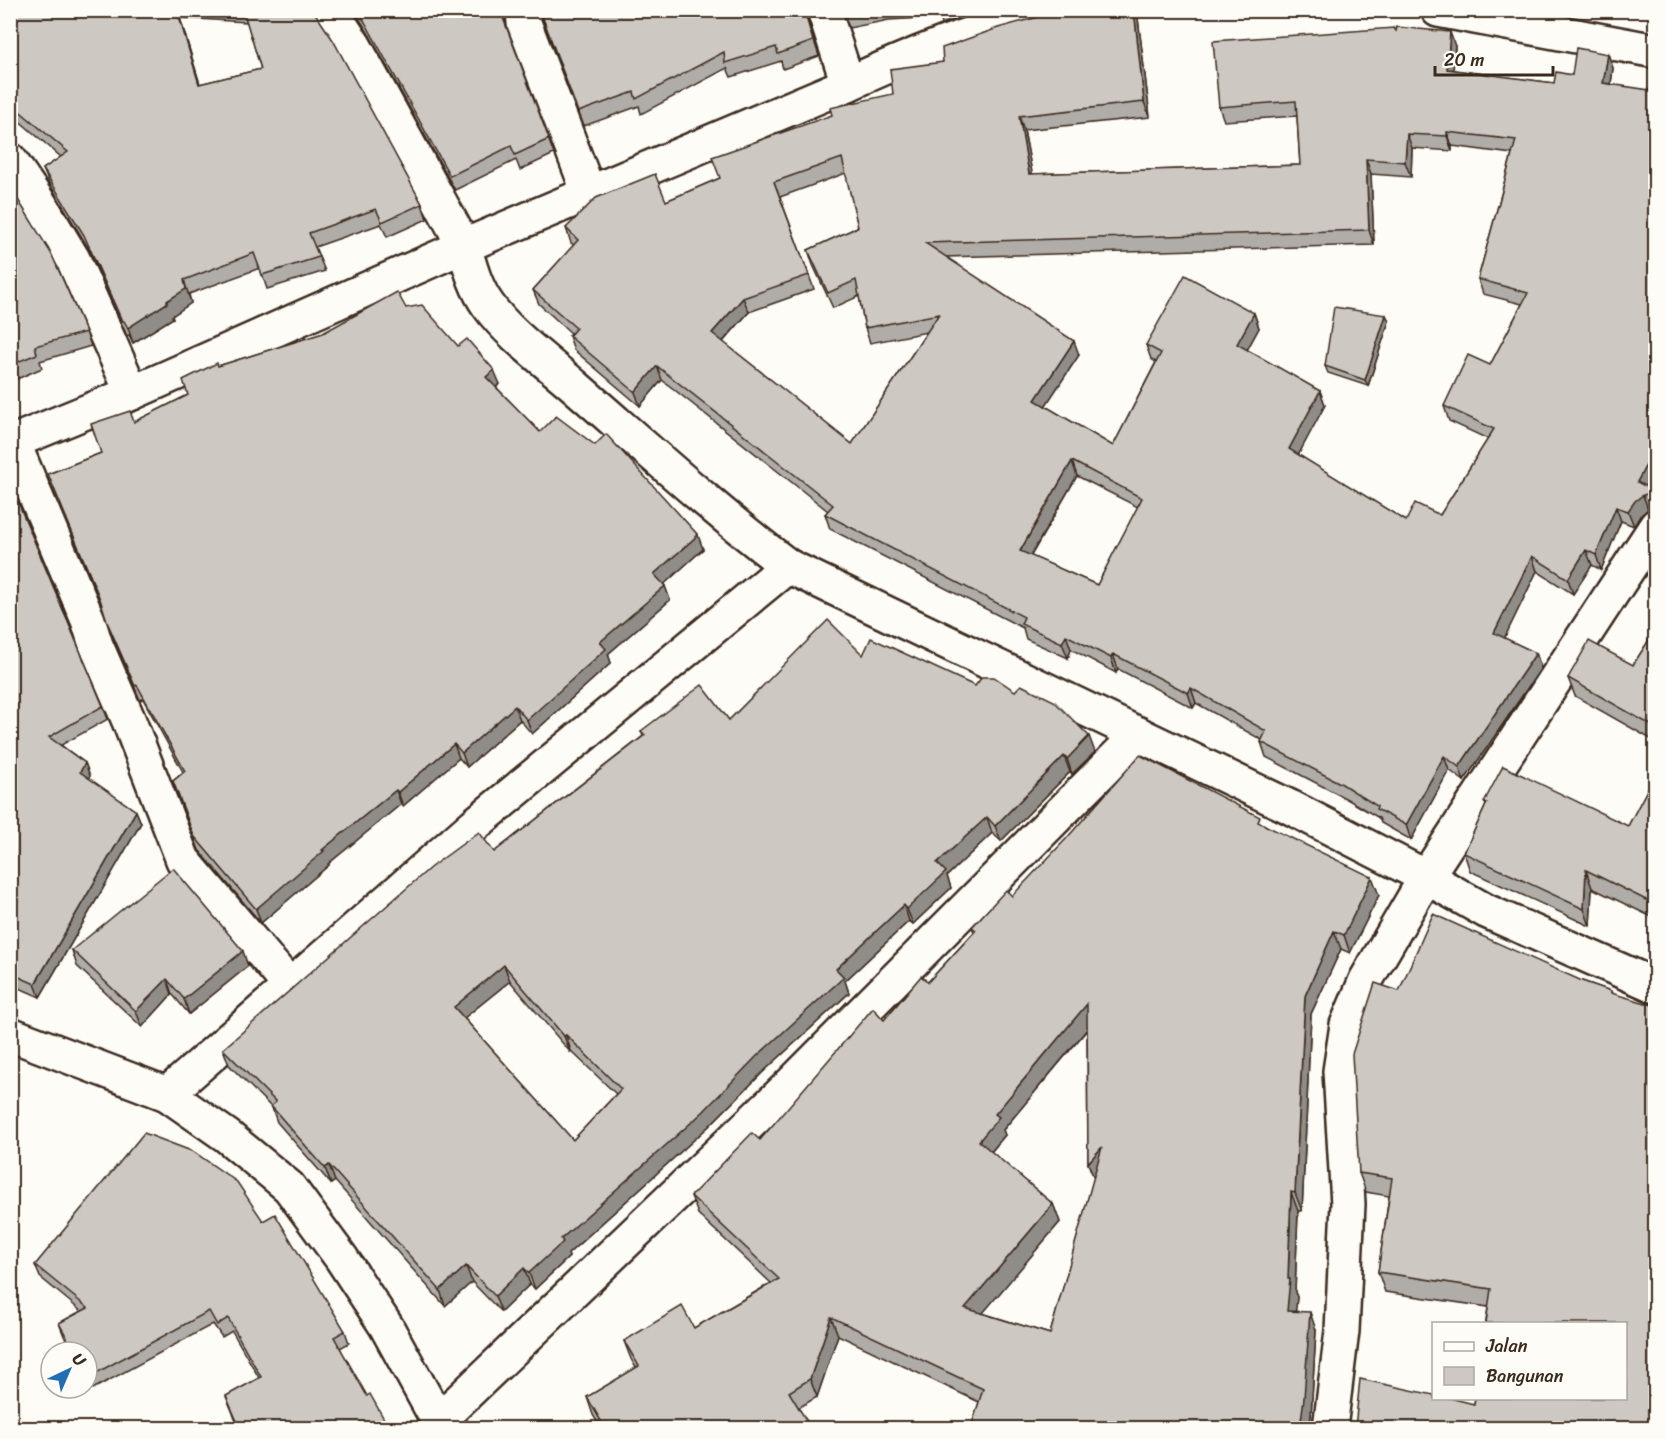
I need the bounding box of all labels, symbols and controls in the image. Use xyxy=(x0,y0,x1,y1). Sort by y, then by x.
scale bar xyxy=(1435,39,1554,77)
text: 20 m xyxy=(1444,44,1484,76)
legend xyxy=(1432,1322,1627,1400)
text: Jalan xyxy=(1485,1330,1528,1362)
north arrow xyxy=(39,1340,99,1400)
text: U xyxy=(65,1345,94,1375)
text: Bangunan xyxy=(1486,1360,1564,1392)

